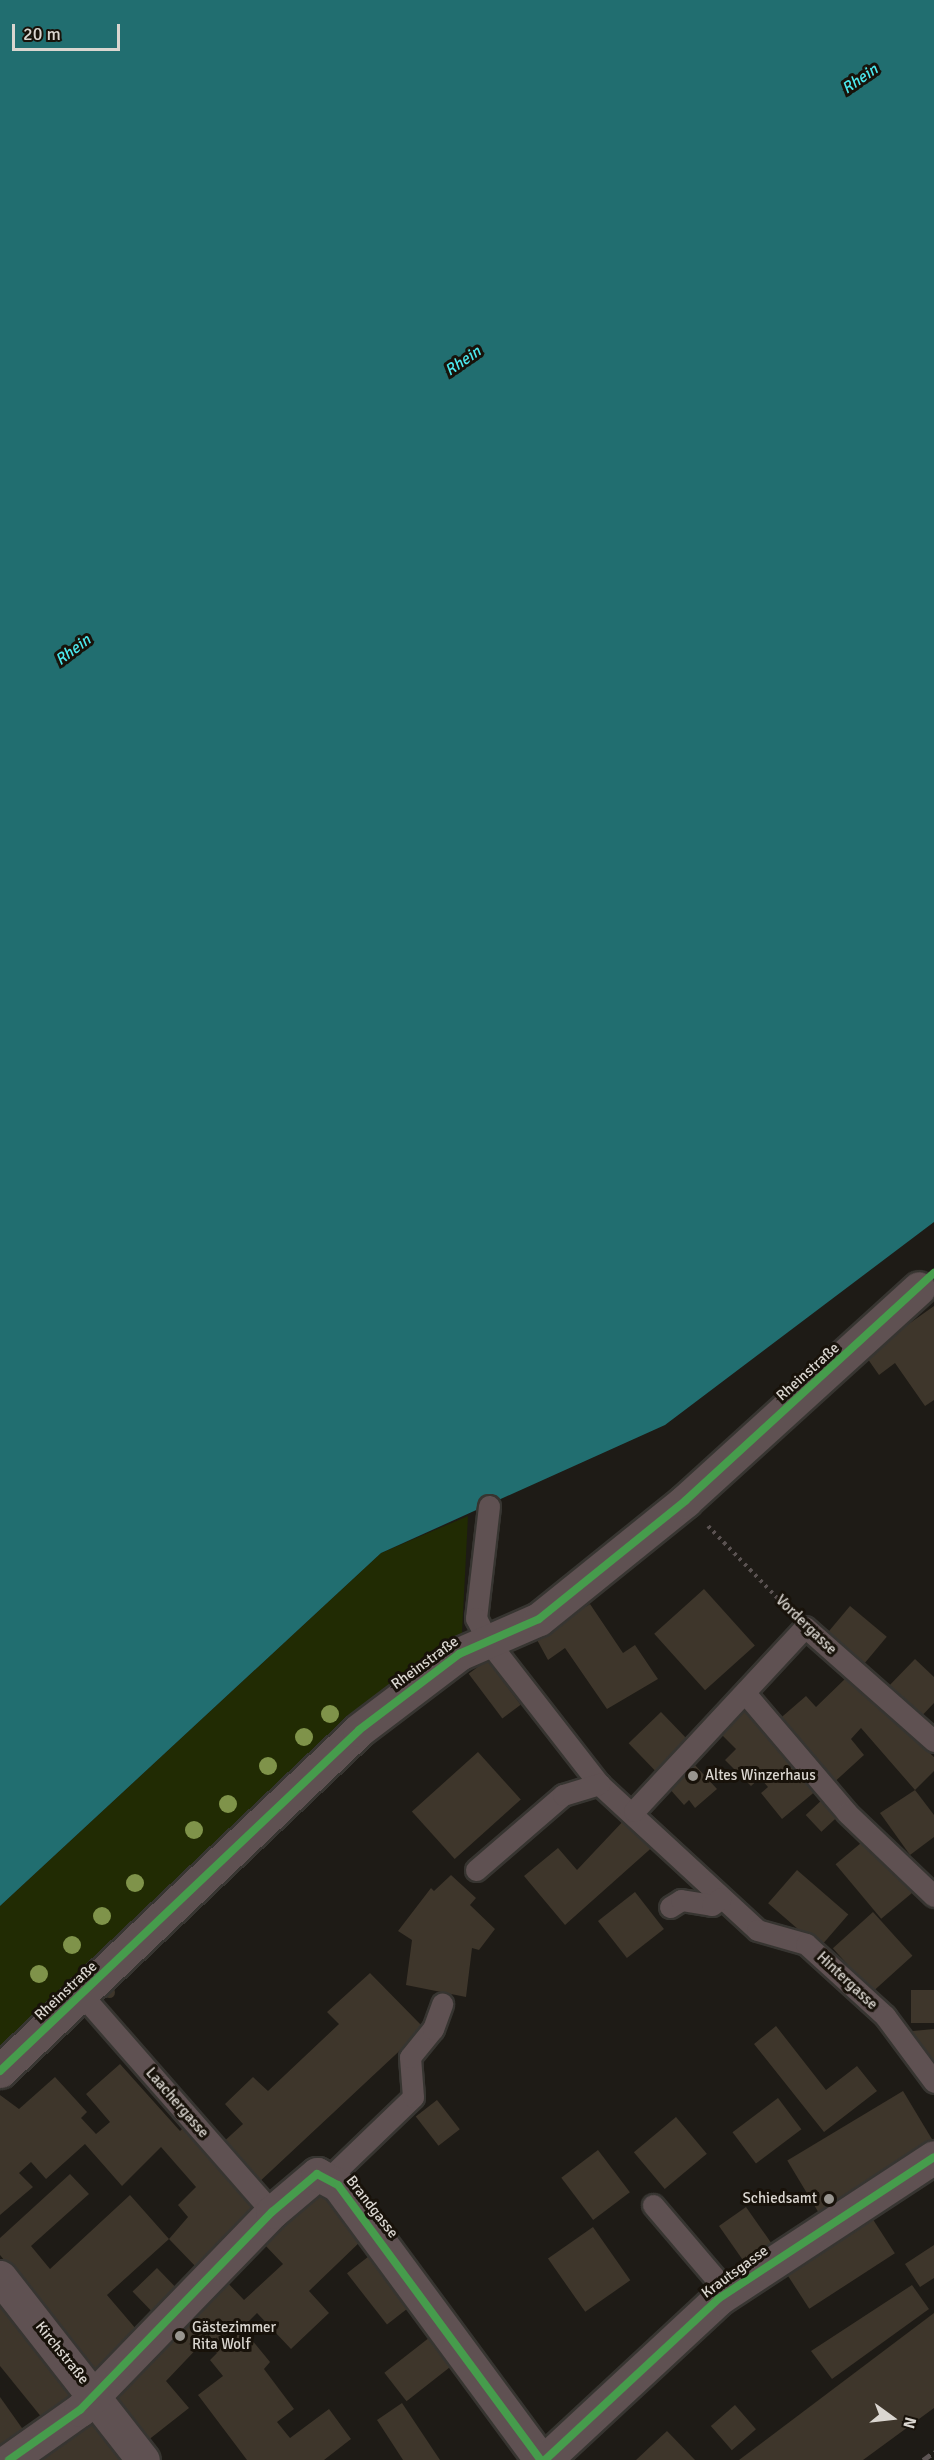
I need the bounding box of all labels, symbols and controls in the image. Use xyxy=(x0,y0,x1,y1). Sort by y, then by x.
scale bar xyxy=(15,12,123,50)
text: 20 m xyxy=(23,23,61,45)
water label: Rhein xyxy=(838,60,882,98)
water label: Rhein xyxy=(441,342,485,380)
water label: Rhein xyxy=(51,630,95,670)
street label: Rheinstraße xyxy=(773,1339,843,1405)
street label: Vordergasse xyxy=(772,1591,840,1659)
street label: Rheinstraße xyxy=(388,1633,462,1693)
place label: Altes Winzerhaus xyxy=(705,1767,816,1785)
marker: Altes Winzerhaus xyxy=(686,1769,700,1783)
street label: Hintergasse xyxy=(813,1948,881,2014)
street label: Rheinstraße xyxy=(31,1958,101,2024)
street label: Laachergasse xyxy=(142,2064,212,2142)
street label: Brandgasse xyxy=(342,2172,402,2242)
place label: Schiedsamt xyxy=(743,2190,817,2208)
marker: Schiedsamt xyxy=(822,2192,836,2206)
street label: Krautsgasse xyxy=(698,2242,772,2302)
street label: Kirchstraße xyxy=(31,2318,93,2388)
place label: Gästezimmer Rita Wolf xyxy=(192,2318,276,2353)
marker: Gästezimmer Rita Wolf xyxy=(173,2329,187,2343)
north arrow xyxy=(862,2388,922,2448)
text: N xyxy=(898,2415,920,2431)

